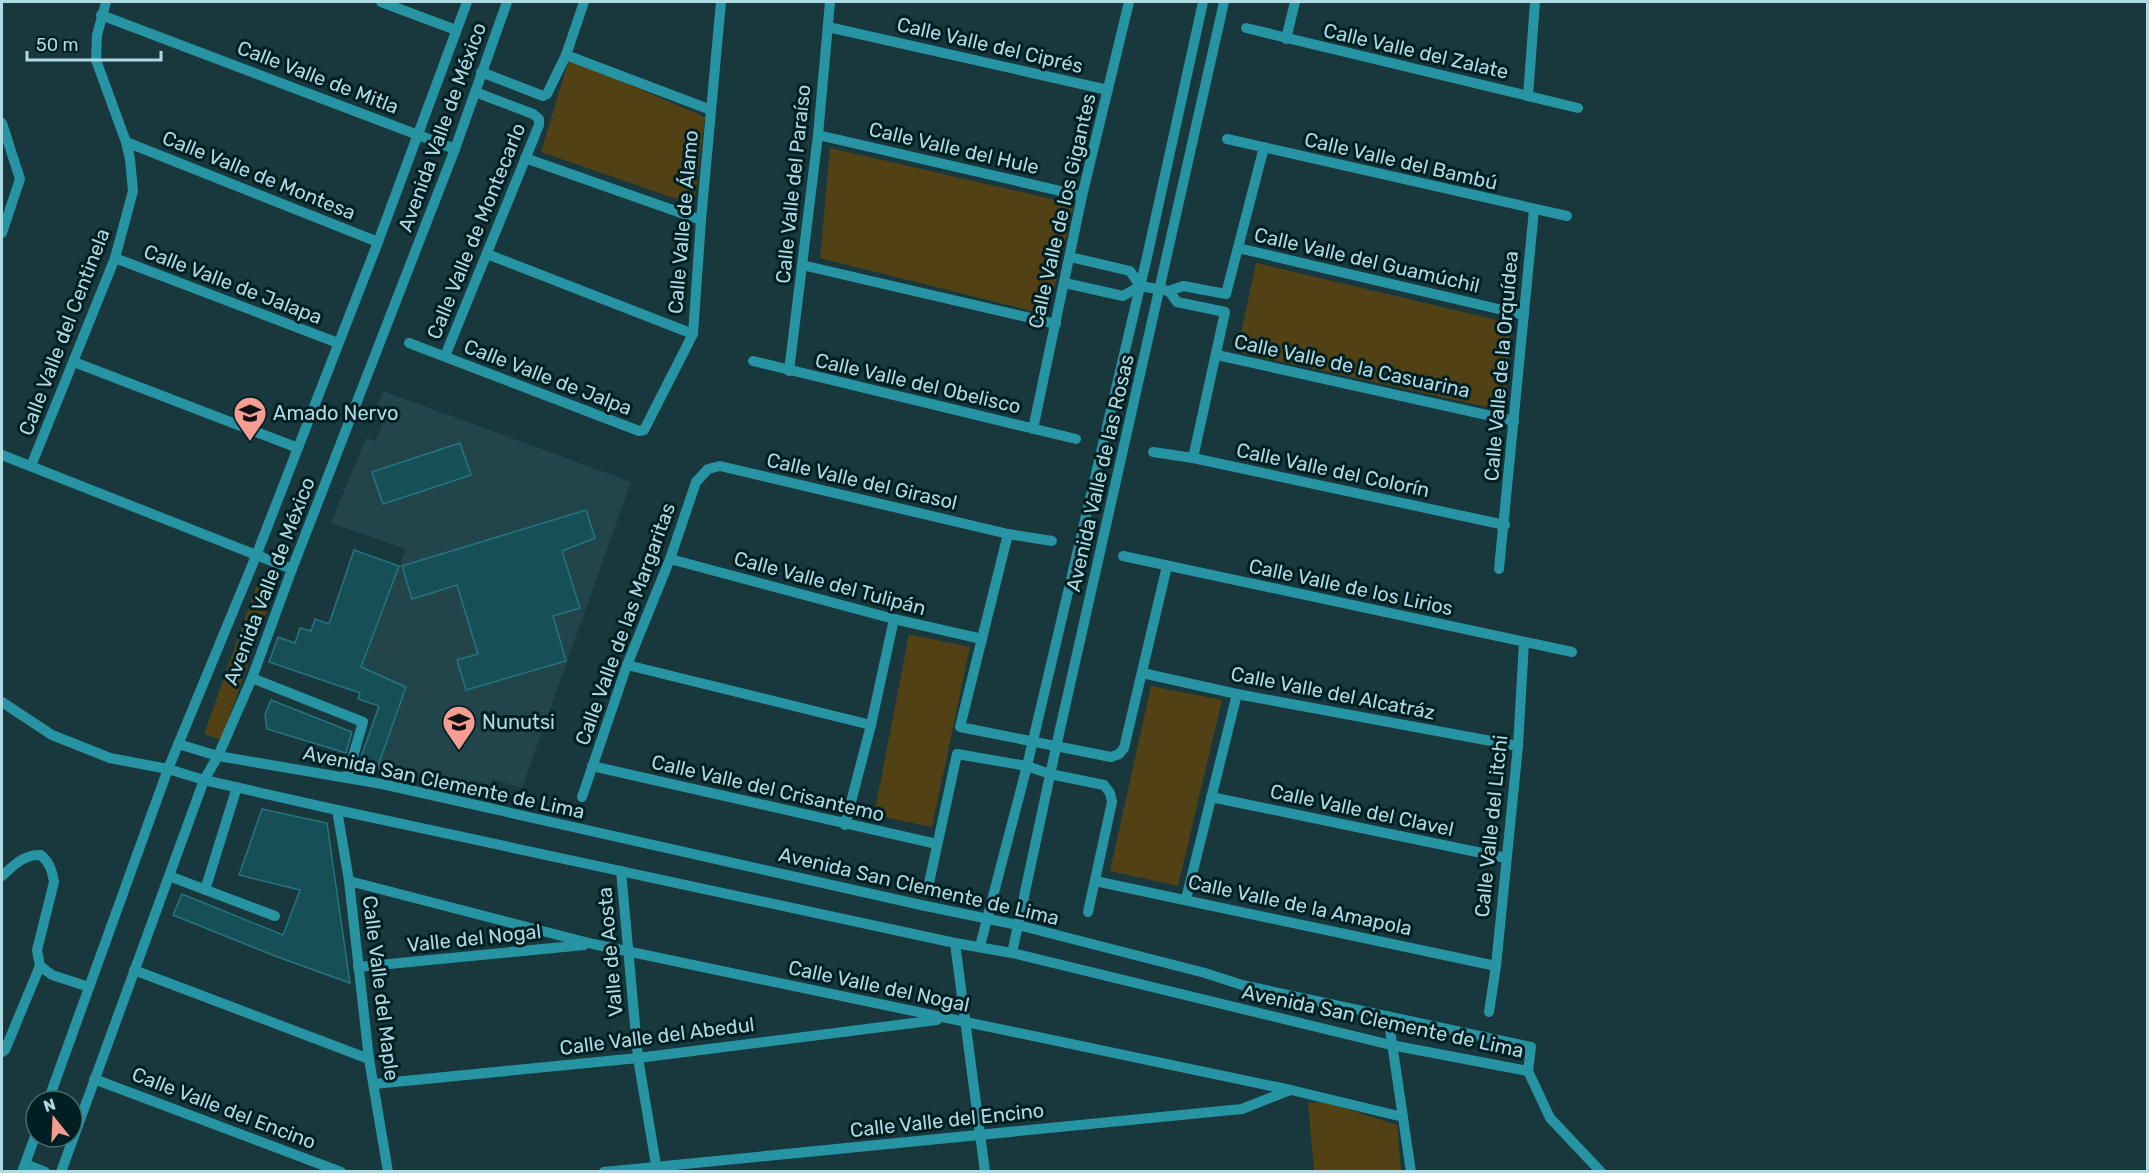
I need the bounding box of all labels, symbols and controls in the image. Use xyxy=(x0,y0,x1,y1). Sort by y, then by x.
street label: Calle Valle del Ciprés xyxy=(895,12,1085,78)
street label: Calle Valle del Zalate xyxy=(1321,18,1511,84)
street label: Avenida Valle de México xyxy=(393,19,491,235)
scale bar xyxy=(27,24,160,62)
text: 50 m xyxy=(36,34,79,56)
street label: Calle Valle de Mitla xyxy=(234,35,402,119)
street label: Calle Valle del Paraíso xyxy=(771,83,815,285)
street label: Calle Valle de los Gigantes xyxy=(1023,91,1101,331)
street label: Calle Valle del Hule xyxy=(867,117,1041,179)
street label: Calle Valle de Montecarlo xyxy=(422,119,530,343)
street label: Calle Valle de Montesa xyxy=(159,125,359,225)
street label: Calle Valle del Bambú xyxy=(1302,127,1500,195)
street label: Calle Valle de Álamo xyxy=(663,129,703,315)
street label: Calle Valle del Guamúchil xyxy=(1252,222,1482,298)
street label: Calle Valle del Centinela xyxy=(13,225,115,439)
street label: Calle Valle de Jalapa xyxy=(140,239,326,329)
street label: Calle Valle de la Orquídea xyxy=(1479,250,1523,482)
street label: Calle Valle de la Casuarina xyxy=(1232,329,1472,403)
street label: Calle Valle de Jalpa xyxy=(461,334,635,420)
street label: Calle Valle del Obelisco xyxy=(813,348,1023,418)
street label: Avenida Valle de las Rosas xyxy=(1061,352,1139,594)
school or university icon: Amado Nervo xyxy=(232,395,268,442)
place label: Amado Nervo xyxy=(273,401,398,425)
street label: Calle Valle del Colorín xyxy=(1234,438,1432,502)
street label: Calle Valle del Girasol xyxy=(764,447,960,515)
street label: Avenida Valle de México xyxy=(218,474,320,688)
street label: Calle Valle de las Margaritas xyxy=(570,499,680,749)
street label: Calle Valle del Tulipán xyxy=(731,546,929,620)
street label: Calle Valle de los Lirios xyxy=(1247,554,1455,620)
street label: Calle Valle del Alcatráz xyxy=(1229,661,1437,725)
school or university icon: Nunutsi xyxy=(441,704,477,751)
place label: Nunutsi xyxy=(482,710,555,734)
street label: Calle Valle del Litchi xyxy=(1469,734,1513,918)
street label: Avenida San Clemente de Lima xyxy=(301,740,587,824)
street label: Calle Valle del Crisantemo xyxy=(649,749,887,827)
street label: Calle Valle del Clavel xyxy=(1268,779,1456,841)
street label: Avenida San Clemente de Lima xyxy=(776,842,1062,930)
street label: Calle Valle de la Amapola xyxy=(1186,870,1414,940)
street label: Valle de Aosta xyxy=(592,886,628,1018)
street label: Calle Valle del Maple xyxy=(358,894,404,1082)
street label: Valle del Nogal xyxy=(406,919,542,957)
street label: Calle Valle del Nogal xyxy=(786,955,972,1017)
street label: Avenida San Clemente de Lima xyxy=(1240,979,1526,1063)
street label: Calle Valle del Abedul xyxy=(558,1012,756,1060)
street label: Calle Valle del Encino xyxy=(129,1062,319,1154)
north arrow xyxy=(24,1089,84,1149)
text: N xyxy=(41,1094,58,1116)
street label: Calle Valle del Encino xyxy=(849,1098,1045,1142)

